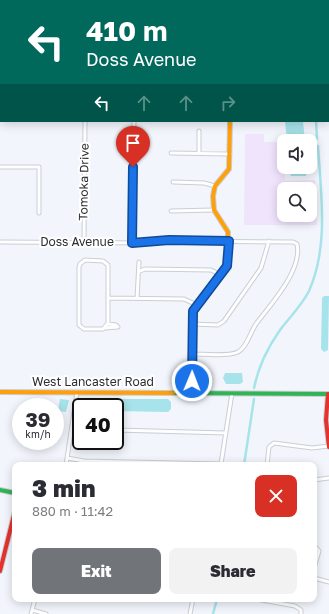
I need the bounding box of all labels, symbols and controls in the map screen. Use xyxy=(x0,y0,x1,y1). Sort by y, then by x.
text: 410 m xyxy=(86,14,168,47)
icon: left xyxy=(20,16,72,68)
text: Doss Avenue xyxy=(86,48,197,70)
icon: left xyxy=(91,92,113,114)
icon: ahead xyxy=(133,92,155,114)
icon: ahead xyxy=(175,92,197,114)
icon: right xyxy=(217,92,239,114)
pin xyxy=(116,126,150,167)
icon: arrive xyxy=(122,132,144,154)
map controls xyxy=(277,134,317,222)
button: sound xyxy=(277,134,317,174)
street label: Tomoka Drive xyxy=(75,143,92,221)
button: search xyxy=(277,182,317,222)
street label: Doss Avenue xyxy=(40,234,114,249)
position arrow xyxy=(171,360,213,402)
street label: West Lancaster Road xyxy=(32,374,154,389)
speed limit sign: 40 xyxy=(72,398,124,450)
text: 39 xyxy=(26,407,50,431)
text: km/h xyxy=(25,428,51,440)
text: 3 min xyxy=(32,473,95,502)
button: close xyxy=(255,475,297,517)
text: 880 m · 11:42 xyxy=(32,503,113,519)
button: Exit xyxy=(32,548,161,594)
button: Share xyxy=(169,548,297,594)

